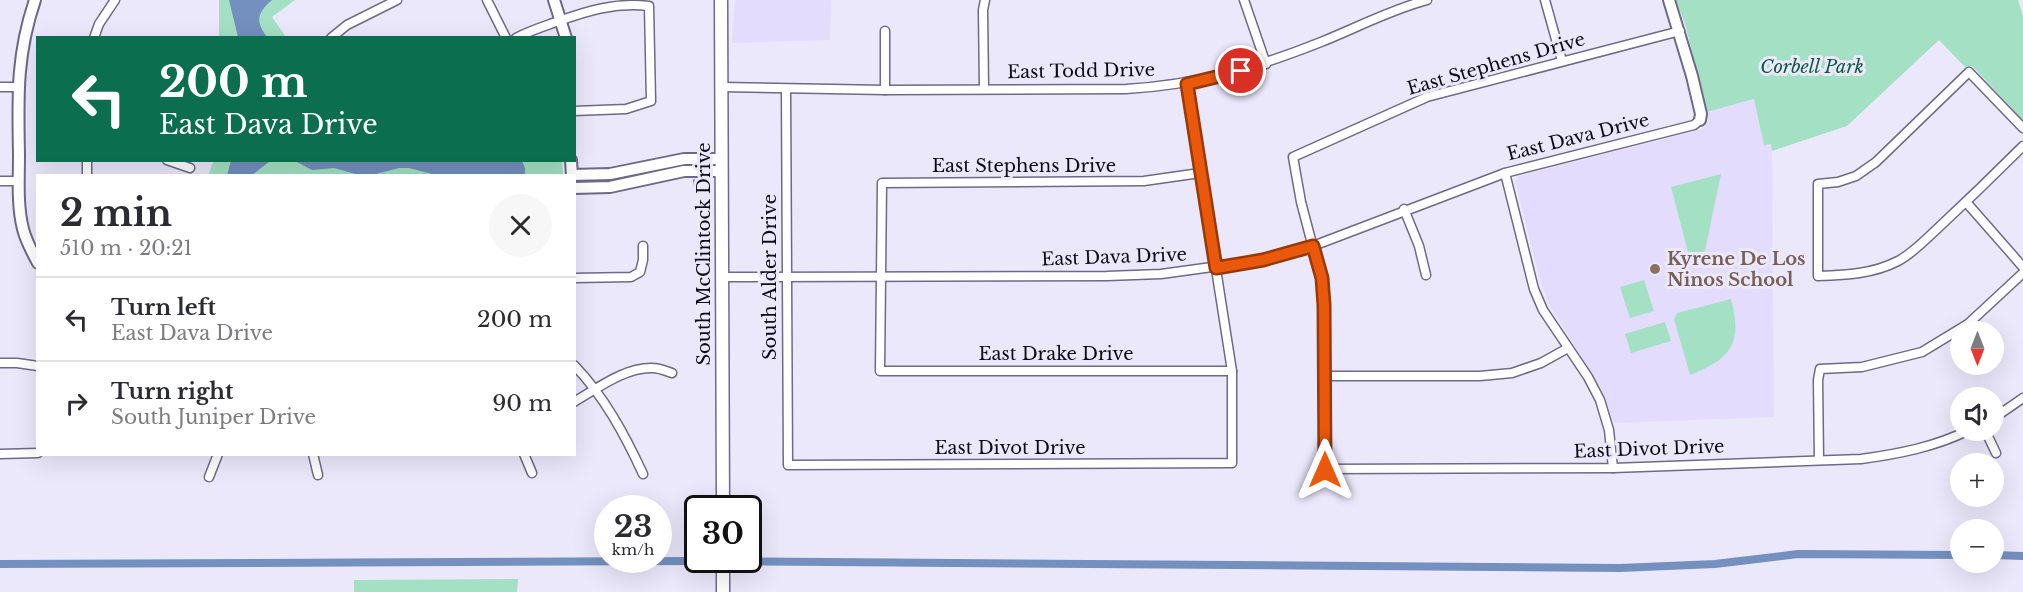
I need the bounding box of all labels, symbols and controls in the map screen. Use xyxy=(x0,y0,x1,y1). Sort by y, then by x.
street label: East Stephens Drive xyxy=(1405,28,1587,100)
pin xyxy=(1215,45,1266,96)
icon: arrive xyxy=(1224,54,1257,87)
text: 200 m xyxy=(159,56,307,108)
park label: Corbell Park xyxy=(1760,56,1864,78)
street label: East Todd Drive xyxy=(1007,59,1155,83)
icon: left xyxy=(60,60,138,138)
text: East Dava Drive xyxy=(159,108,378,141)
street label: East Dava Drive xyxy=(1505,109,1651,165)
street label: South McClintock Drive xyxy=(693,142,715,366)
street label: East Stephens Drive xyxy=(932,155,1116,177)
text: 2 min xyxy=(60,191,172,236)
button: close xyxy=(489,194,552,257)
street label: South Alder Drive xyxy=(759,194,781,360)
text: 510 m · 20:21 xyxy=(60,236,192,260)
street label: East Dava Drive xyxy=(1041,243,1187,271)
place label: Kyrene De Los Ninos School xyxy=(1667,248,1806,291)
marker: Kyrene De Los Ninos School xyxy=(1648,262,1662,276)
text: Turn left xyxy=(111,294,216,321)
icon: left xyxy=(60,303,93,336)
text: 200 m xyxy=(477,306,552,333)
text: East Dava Drive xyxy=(111,321,273,345)
north arrow xyxy=(1950,321,2004,375)
map controls xyxy=(1950,321,2004,573)
street label: East Drake Drive xyxy=(979,343,1134,365)
text: Turn right xyxy=(111,378,233,405)
icon: right xyxy=(60,387,93,420)
button: sound xyxy=(1950,387,2004,441)
text: 90 m xyxy=(492,390,552,417)
text: South Juniper Drive xyxy=(111,405,316,429)
street label: East Divot Drive xyxy=(1573,435,1725,463)
street label: East Divot Drive xyxy=(935,437,1085,459)
position arrow xyxy=(1293,438,1357,502)
button: + xyxy=(1950,453,2004,507)
speed limit sign: 30 xyxy=(684,495,762,573)
text: 23 xyxy=(614,508,652,545)
button: − xyxy=(1950,519,2004,573)
text: km/h xyxy=(612,540,654,559)

